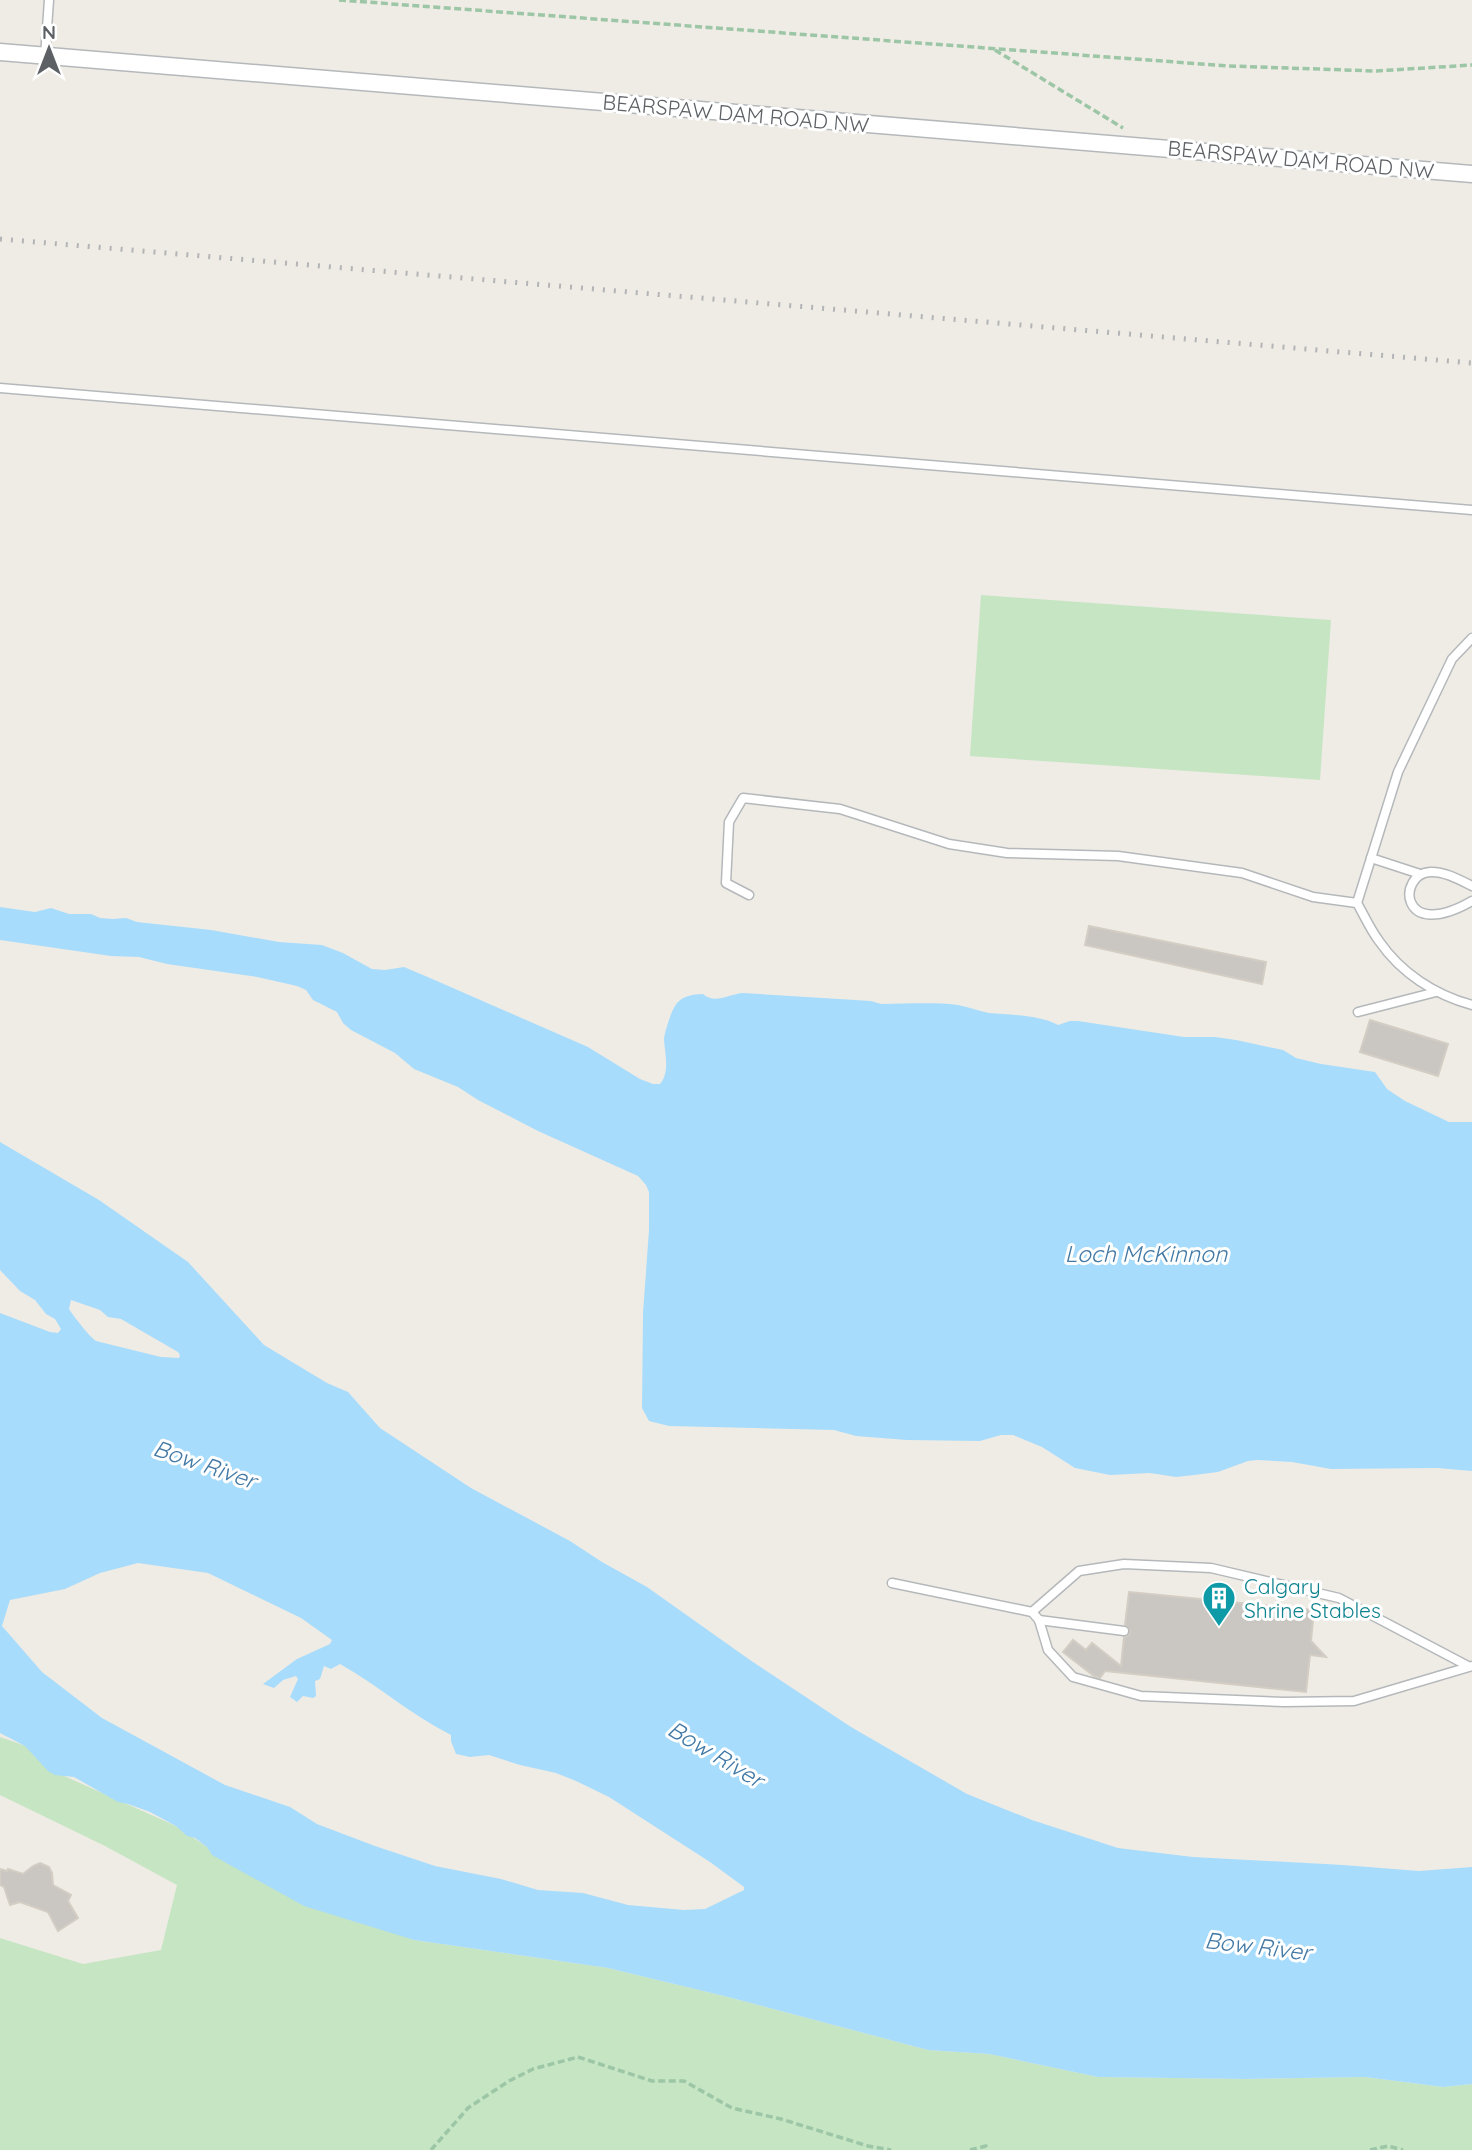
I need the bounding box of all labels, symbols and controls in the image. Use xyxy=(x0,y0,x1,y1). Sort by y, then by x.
north arrow xyxy=(14,14,84,84)
text: N xyxy=(42,20,56,44)
street label: BEARSPAW DAM ROAD NW xyxy=(602,88,870,138)
street label: BEARSPAW DAM ROAD NW xyxy=(1167,134,1435,184)
water label: Loch McKinnon xyxy=(1065,1239,1228,1268)
water label: Bow River xyxy=(150,1433,263,1496)
place label: Calgary Shrine Stables xyxy=(1244,1573,1381,1623)
building icon: Calgary Shrine Stables xyxy=(1200,1579,1238,1628)
water label: Bow River xyxy=(663,1714,772,1796)
water label: Bow River xyxy=(1203,1925,1316,1967)

